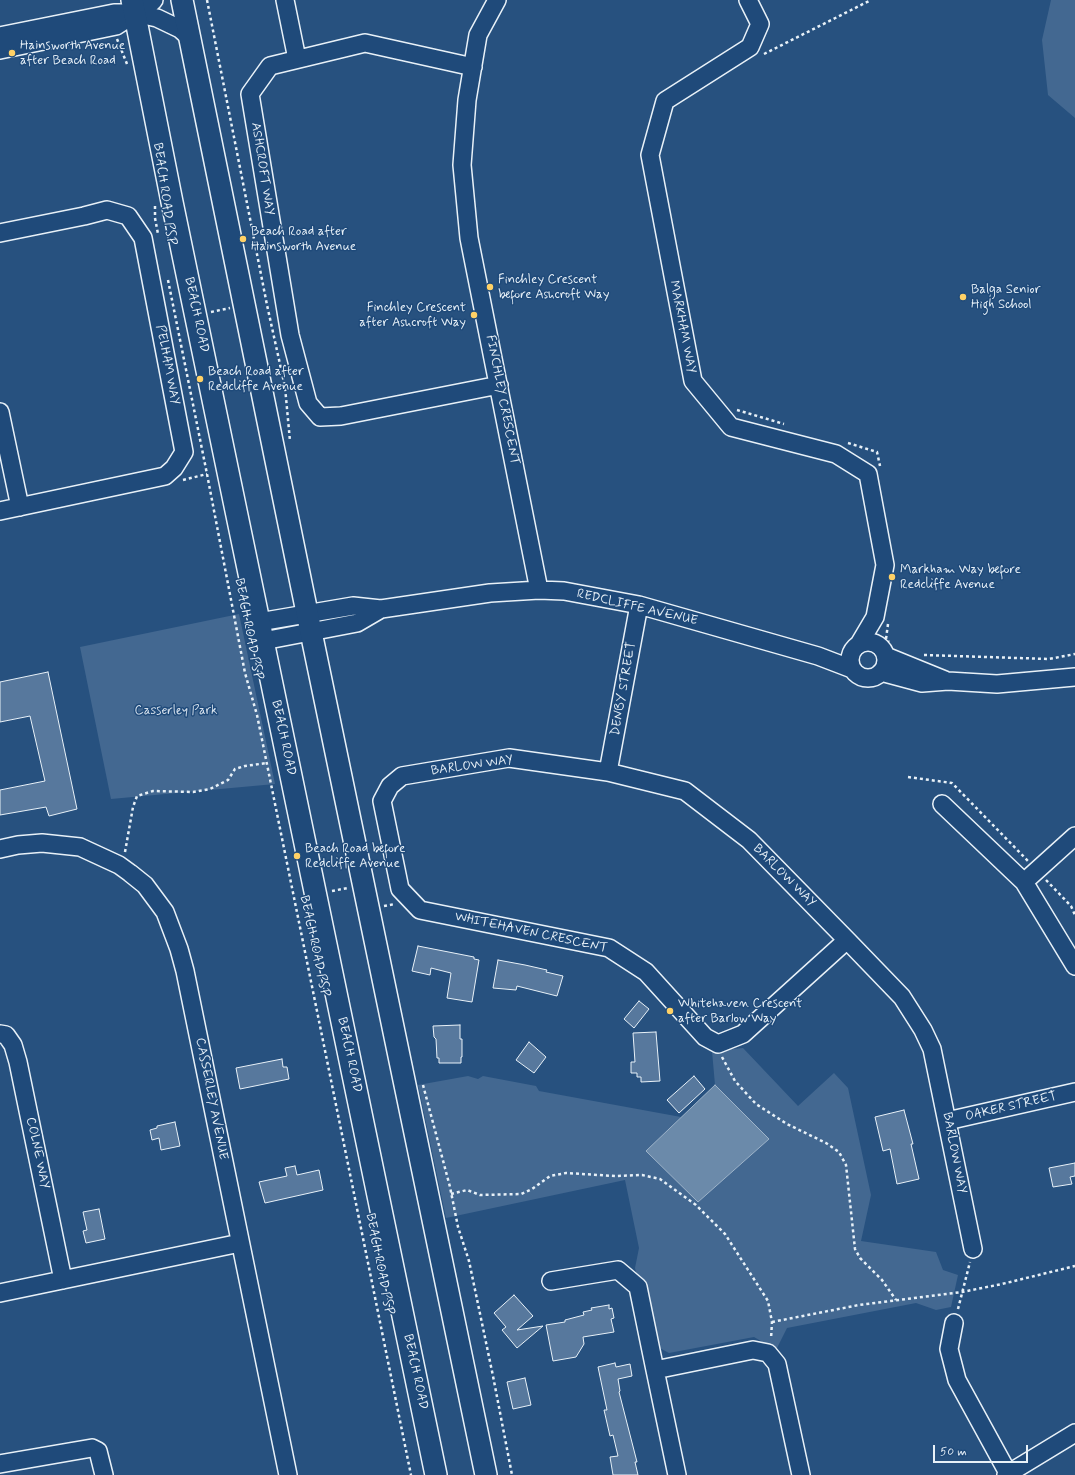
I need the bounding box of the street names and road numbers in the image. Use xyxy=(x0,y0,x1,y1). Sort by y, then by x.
street label: ASHCROFT WAY xyxy=(247,121,277,217)
street label: BEACH ROAD PSP xyxy=(149,142,179,246)
street label: BEACH ROAD xyxy=(180,276,212,354)
street label: MARKHAM WAY xyxy=(665,279,699,375)
street label: PELHAM WAY xyxy=(152,324,182,406)
street label: FINCHLEY CRESCENT xyxy=(482,334,522,466)
street label: BEACH ROAD PSP xyxy=(231,577,265,681)
street label: REDCLIFFE AVENUE xyxy=(575,586,699,630)
street label: DENBY STREET xyxy=(608,641,640,737)
street label: BEACH ROAD xyxy=(267,699,299,777)
street label: BARLOW WAY xyxy=(430,753,514,779)
street label: BARLOW WAY xyxy=(749,841,819,911)
street label: BEACH ROAD PSP xyxy=(296,894,332,998)
street label: WHITEHAVEN CRESCENT xyxy=(453,909,609,957)
street label: BEACH ROAD xyxy=(333,1016,365,1094)
street label: CASSERLEY AVENUE xyxy=(192,1037,230,1161)
street label: OAKER STREET xyxy=(964,1089,1058,1125)
street label: BARLOW WAY xyxy=(938,1111,970,1195)
street label: COLNE WAY xyxy=(22,1116,52,1190)
street label: BEACH ROAD PSP xyxy=(362,1212,396,1316)
street label: BEACH ROAD xyxy=(399,1333,431,1411)

